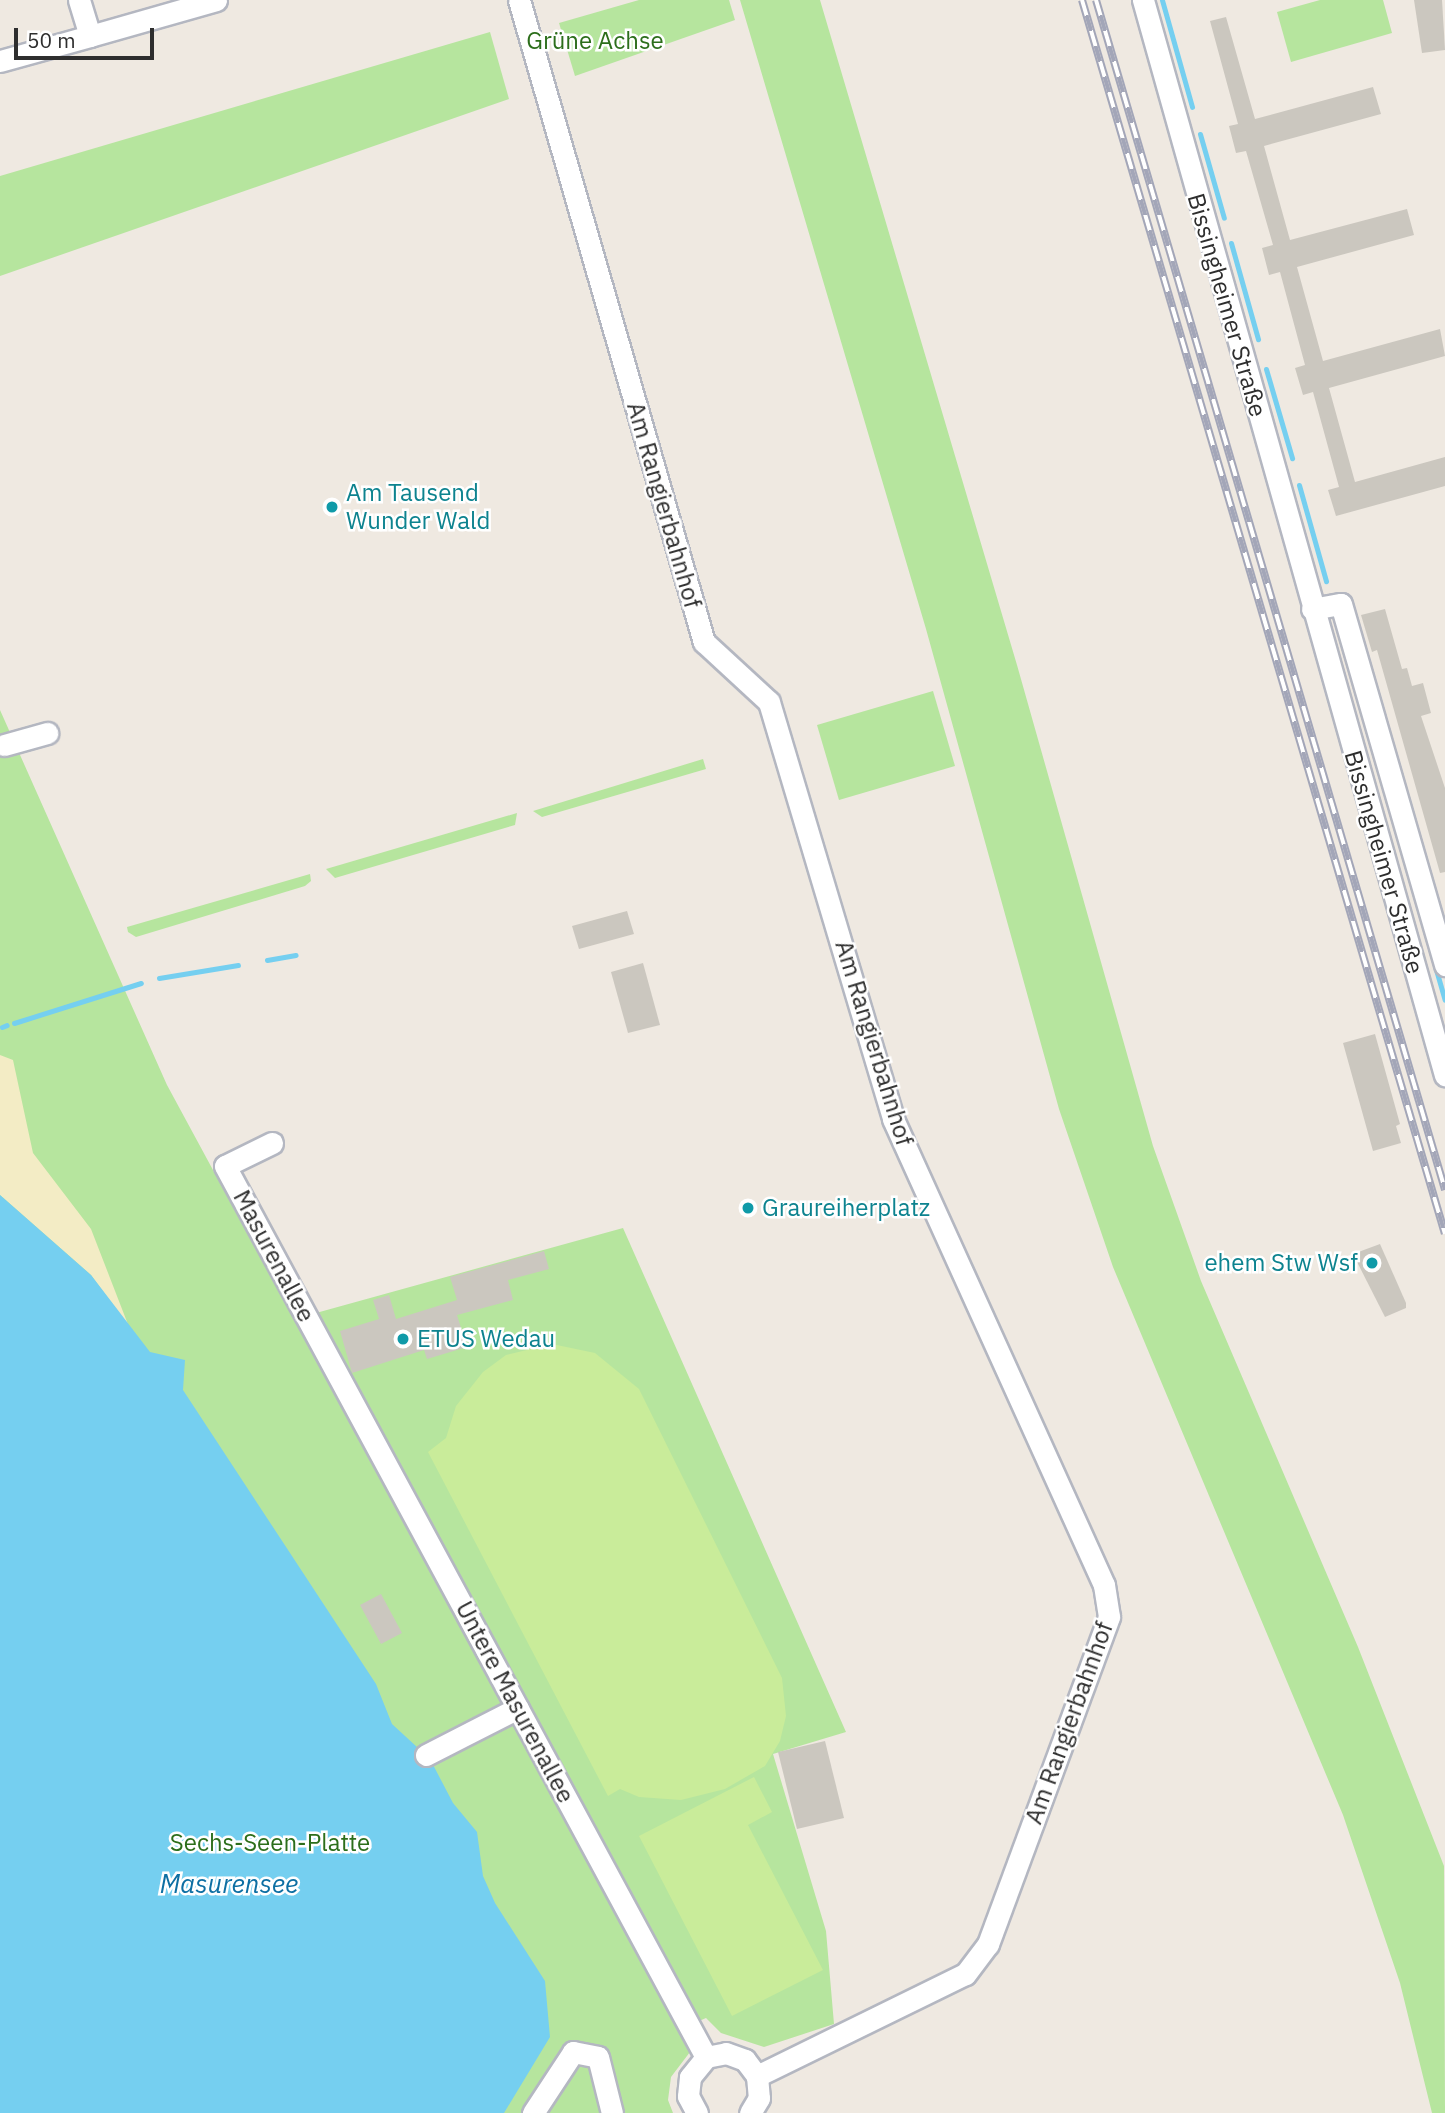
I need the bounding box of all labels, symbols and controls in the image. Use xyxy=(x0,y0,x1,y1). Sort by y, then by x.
scale bar xyxy=(18,14,158,58)
text: 50 m xyxy=(27,26,76,54)
park label: Grüne Achse xyxy=(526,27,664,55)
street label: Bissingheimer Straße xyxy=(1181,190,1273,420)
street label: Am Rangierbahnhof xyxy=(621,399,707,611)
place label: Am Tausend Wunder Wald xyxy=(346,479,491,535)
marker: Am Tausend Wunder Wald xyxy=(324,499,340,515)
street label: Bissingheimer Straße xyxy=(1338,747,1430,977)
street label: Am Rangierbahnhof xyxy=(829,937,919,1149)
street label: Masurenallee xyxy=(227,1185,321,1327)
place label: Graureiherplatz xyxy=(762,1194,930,1222)
marker: Graureiherplatz xyxy=(740,1200,756,1216)
place label: ehem Stw Wsf xyxy=(1204,1249,1358,1277)
marker: ehem Stw Wsf xyxy=(1364,1255,1380,1271)
place label: ETUS Wedau xyxy=(417,1325,555,1353)
marker: ETUS Wedau xyxy=(395,1331,411,1347)
street label: Untere Masurenallee xyxy=(450,1596,580,1808)
street label: Am Rangierbahnhof xyxy=(1019,1618,1119,1828)
park label: Sechs-Seen-Platte xyxy=(170,1829,370,1857)
water label: Masurensee xyxy=(160,1868,298,1900)

